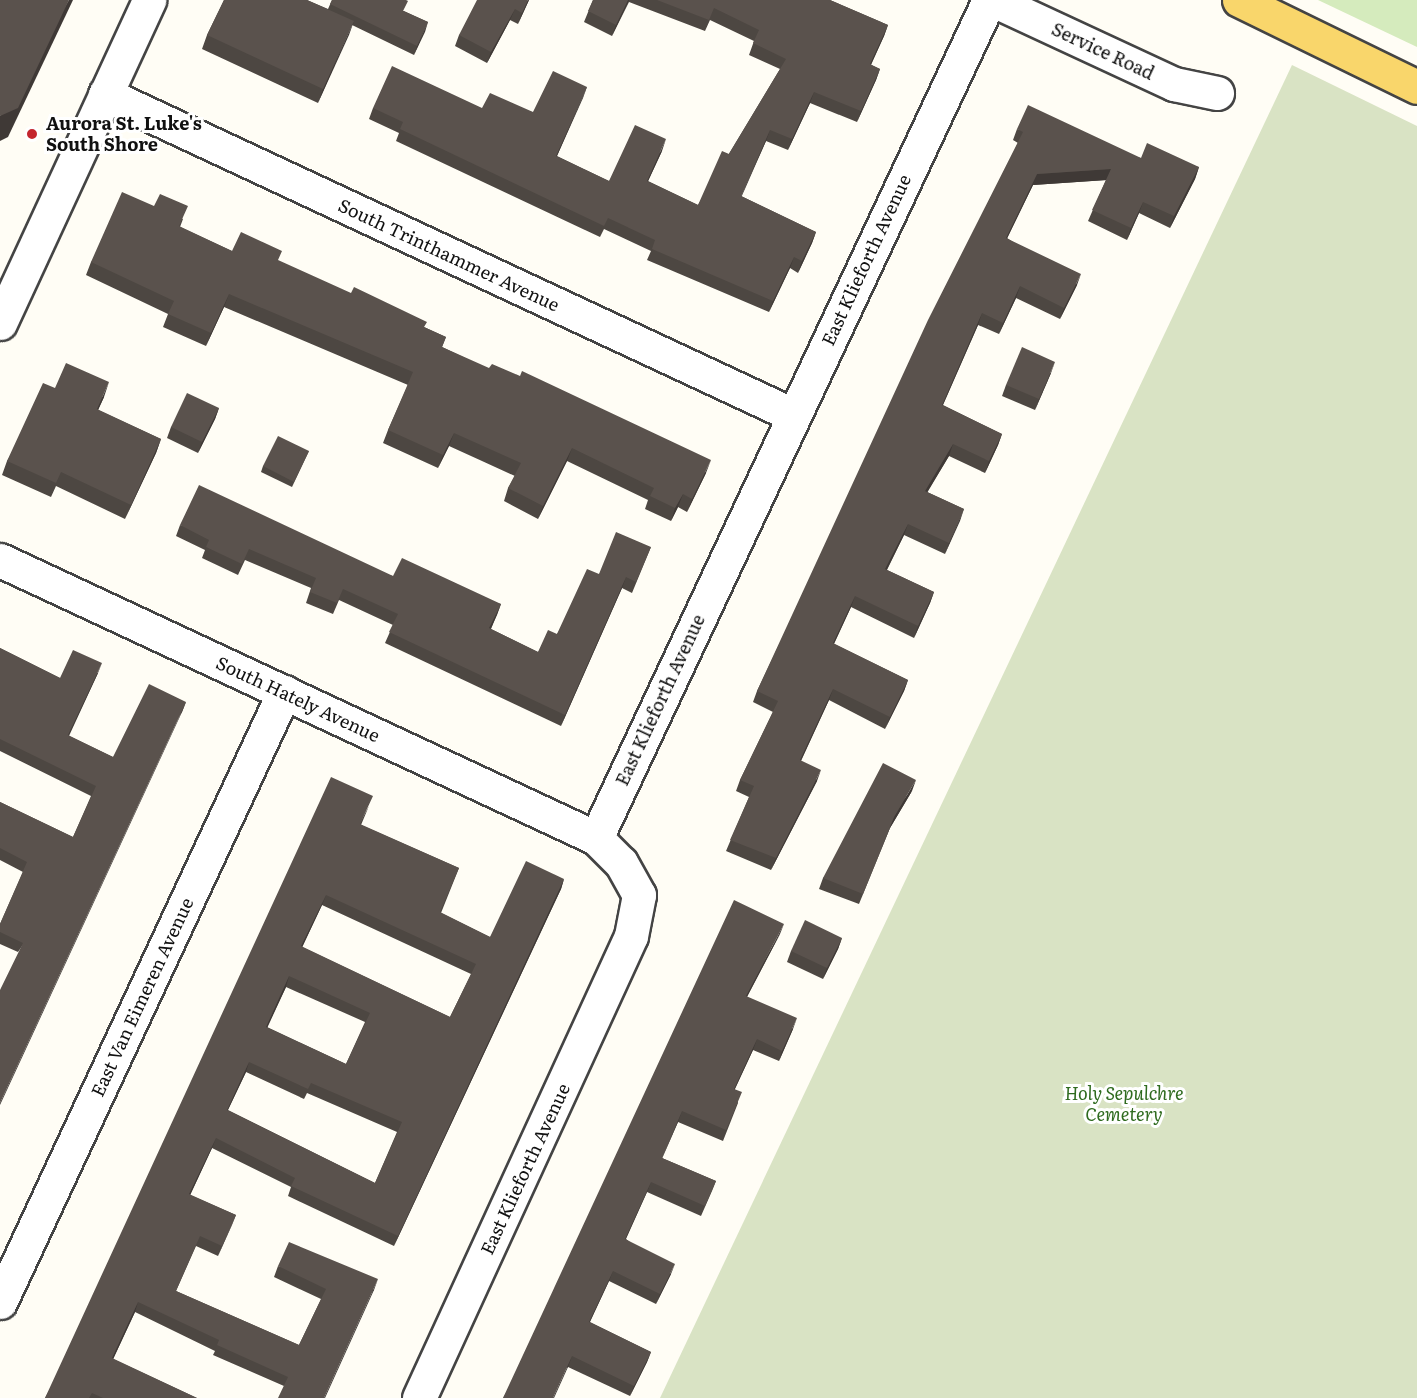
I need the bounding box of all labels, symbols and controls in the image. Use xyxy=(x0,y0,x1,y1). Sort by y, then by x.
street label: Service Road xyxy=(1048,18,1158,84)
place label: Aurora St. Luke's South Shore xyxy=(46,113,202,156)
marker: Aurora St. Luke's South Shore xyxy=(23,125,41,143)
street label: East Klieforth Avenue xyxy=(817,171,915,349)
street label: South Trinthammer Avenue xyxy=(335,194,563,316)
street label: East Klieforth Avenue xyxy=(611,611,709,789)
street label: South Hately Avenue xyxy=(213,652,383,746)
street label: East Van Eimeren Avenue xyxy=(86,894,198,1100)
street label: East Klieforth Avenue xyxy=(476,1080,574,1258)
park label: Holy Sepulchre Cemetery xyxy=(1065,1083,1183,1126)

